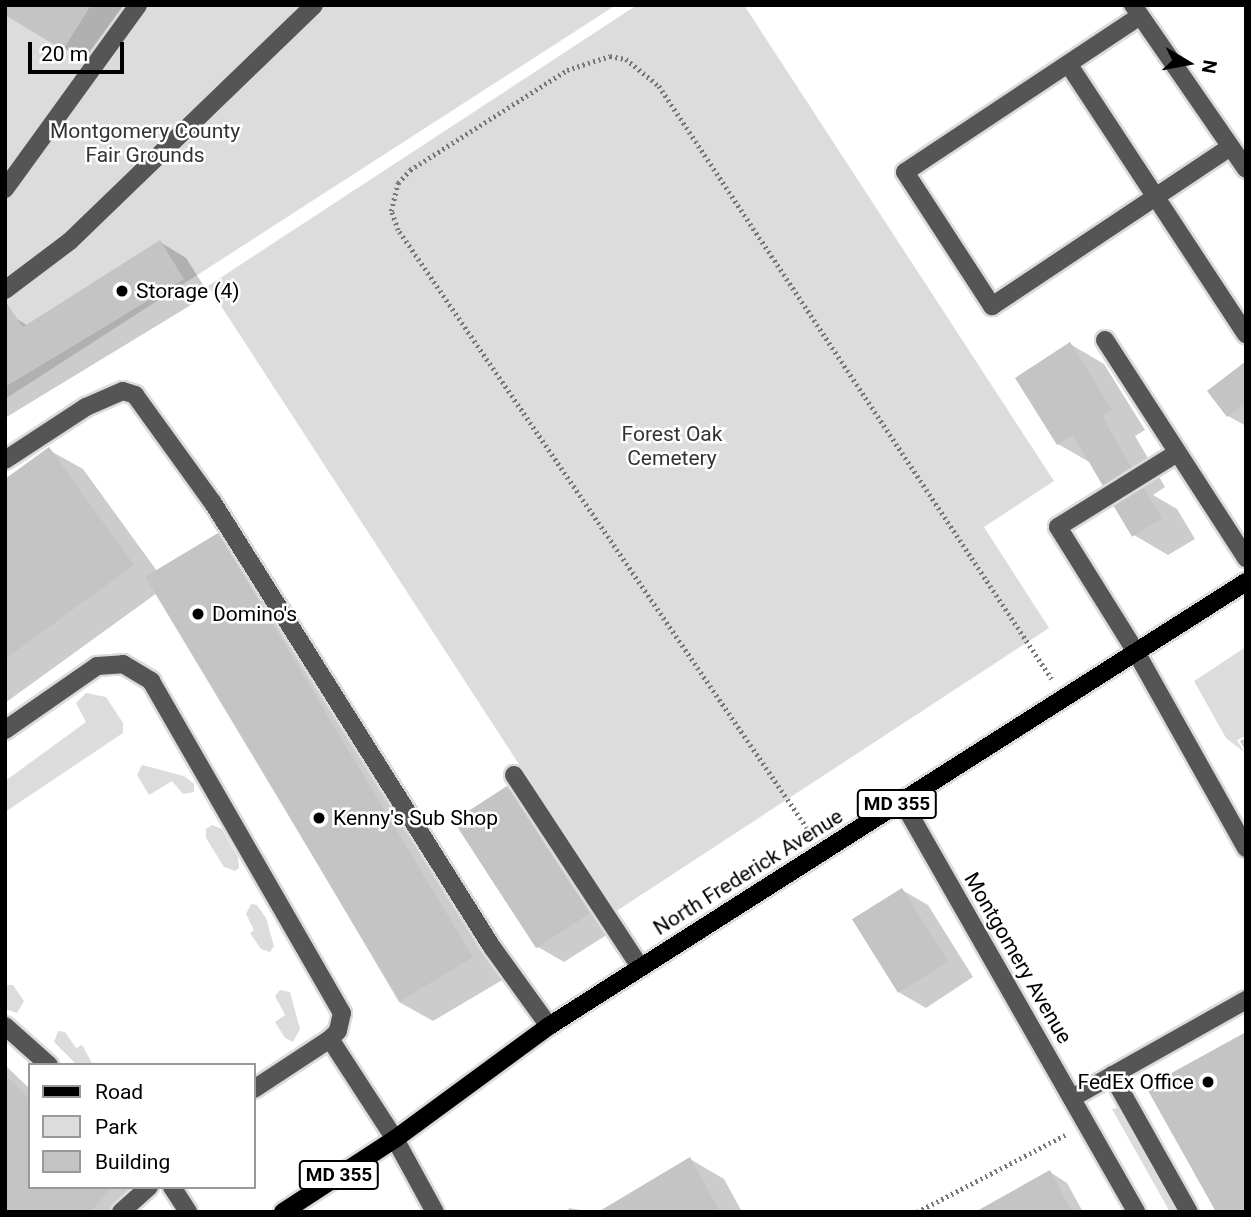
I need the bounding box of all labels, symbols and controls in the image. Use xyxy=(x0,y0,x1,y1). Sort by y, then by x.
scale bar xyxy=(32,28,128,72)
north arrow xyxy=(1153,28,1223,98)
text: 20 m xyxy=(41,42,88,66)
text: N xyxy=(1197,58,1222,75)
park label: Montgomery County Fair Grounds xyxy=(50,118,240,168)
place label: Storage (4) xyxy=(136,278,240,304)
marker: Storage (4) xyxy=(114,283,130,299)
park label: Forest Oak Cemetery xyxy=(622,421,722,471)
place label: Domino's xyxy=(212,601,297,627)
marker: Domino's xyxy=(190,606,206,622)
road number: MD 355 xyxy=(857,789,937,820)
street label: North Frederick Avenue xyxy=(649,803,847,941)
place label: Kenny's Sub Shop xyxy=(333,805,498,831)
marker: Kenny's Sub Shop xyxy=(311,810,327,826)
street label: Montgomery Avenue xyxy=(959,868,1077,1048)
legend xyxy=(28,1063,256,1189)
place label: FedEx Office xyxy=(1078,1069,1194,1095)
marker: FedEx Office xyxy=(1200,1074,1216,1090)
text: Road xyxy=(95,1080,143,1104)
text: Park xyxy=(95,1115,137,1139)
text: Building xyxy=(95,1150,170,1174)
road number: MD 355 xyxy=(299,1160,379,1190)

